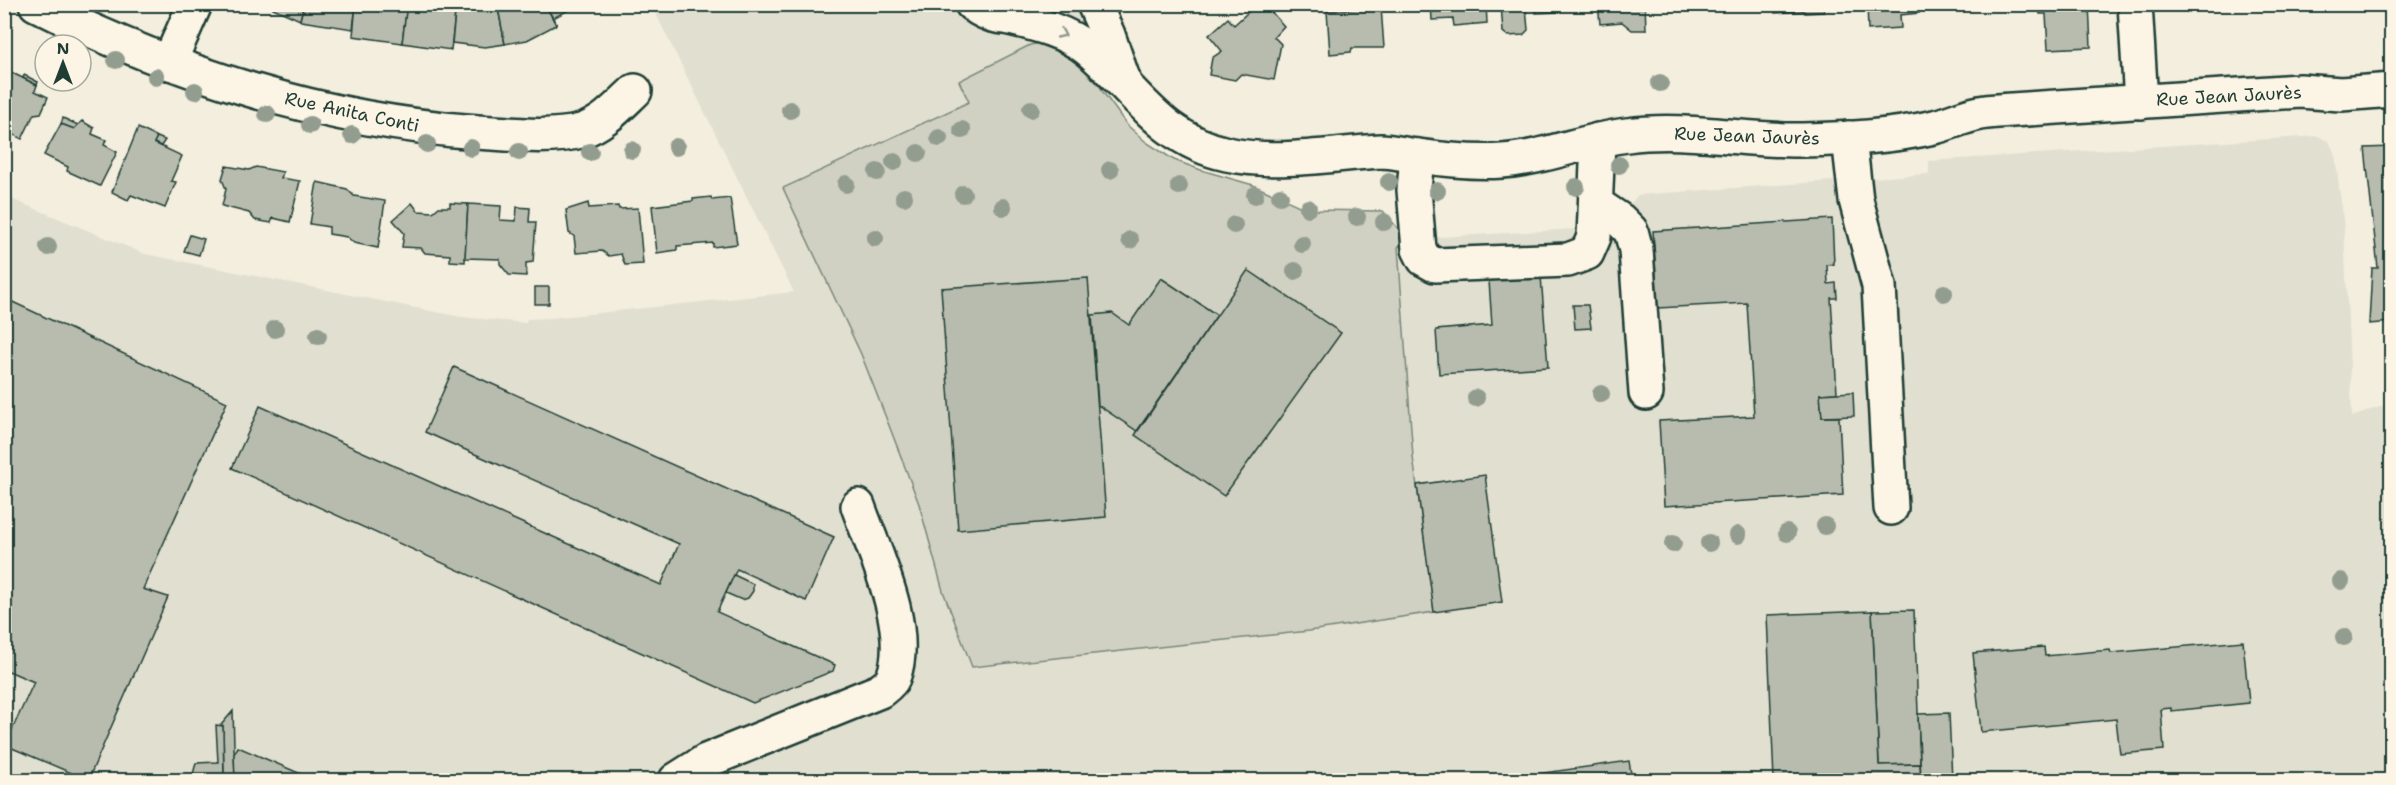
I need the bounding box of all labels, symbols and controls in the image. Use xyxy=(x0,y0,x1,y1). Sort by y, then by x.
one-way arrow xyxy=(1055,27,1066,39)
north arrow xyxy=(33,33,93,93)
text: N xyxy=(57,38,69,59)
street label: Rue Jean Jaurès xyxy=(2156,80,2302,112)
street label: Rue Anita Conti xyxy=(283,86,421,138)
street label: Rue Jean Jaurès xyxy=(1674,121,1820,151)

